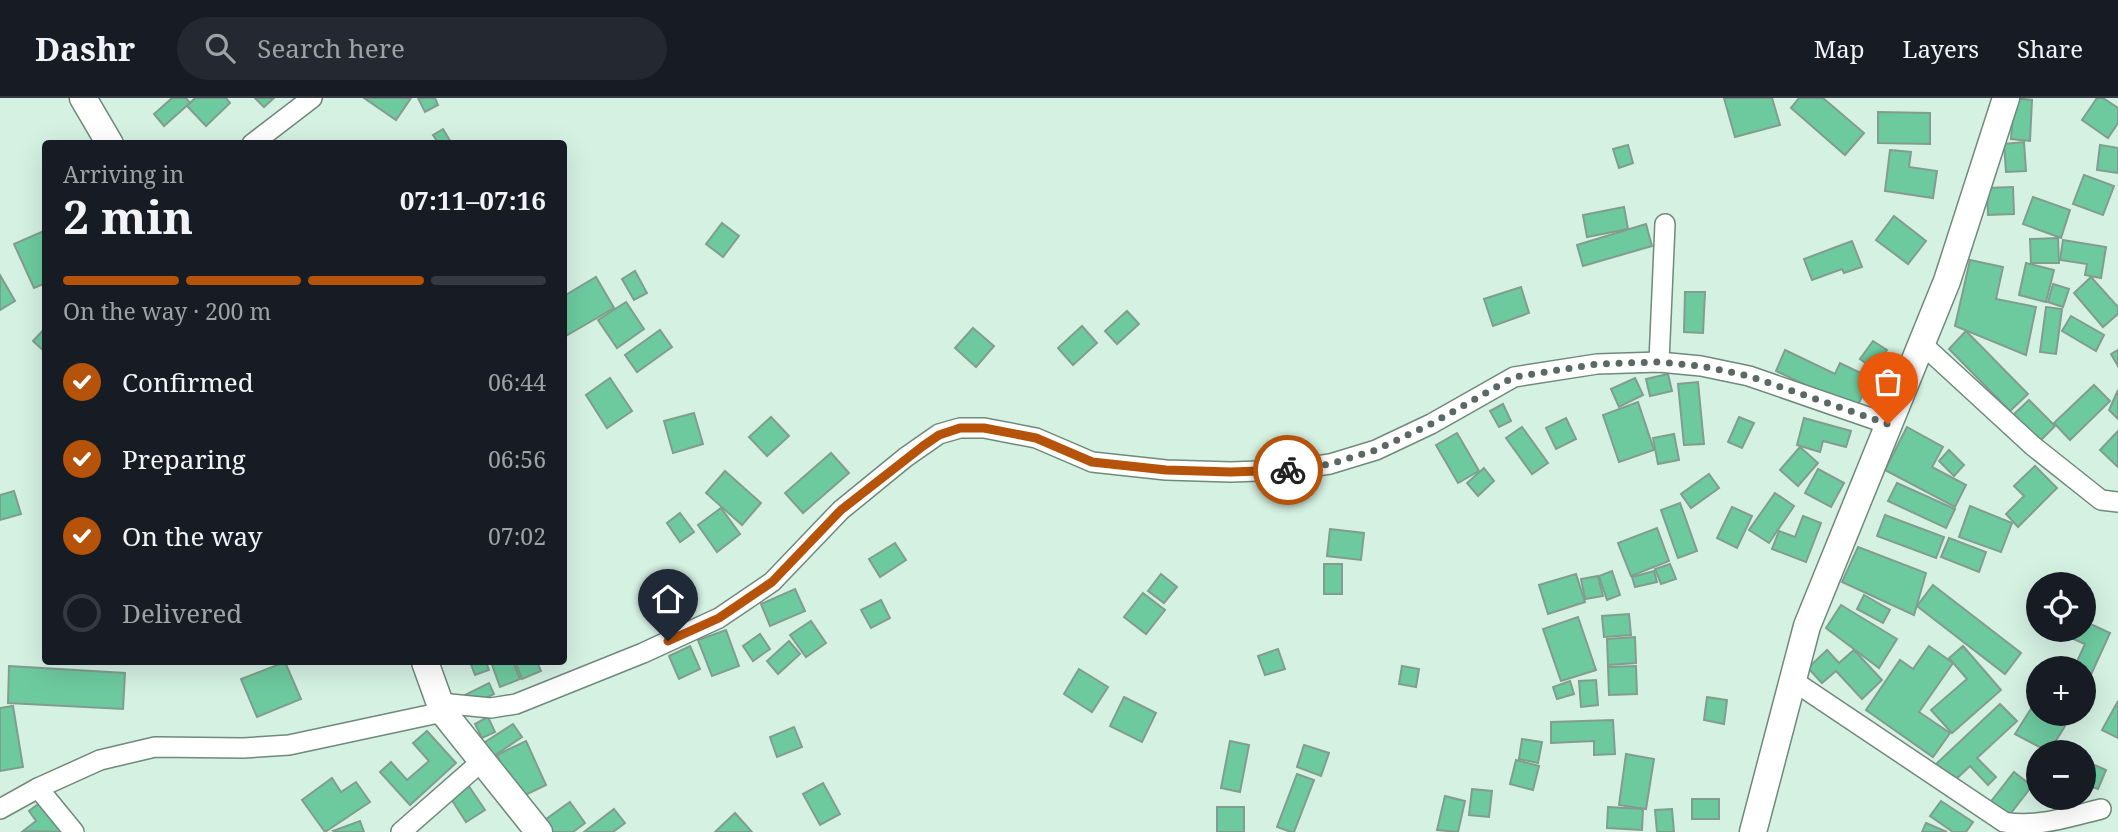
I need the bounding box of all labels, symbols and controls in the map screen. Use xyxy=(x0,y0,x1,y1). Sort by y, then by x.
search box xyxy=(177,17,667,80)
text: Dashr xyxy=(35,26,135,71)
icon: search xyxy=(201,29,239,67)
text: Search here xyxy=(257,30,405,66)
text: Map xyxy=(1814,32,1865,65)
text: Layers xyxy=(1903,32,1979,65)
text: Share xyxy=(2017,32,2083,65)
text: Arriving in xyxy=(63,158,184,190)
text: 07:11–07:16 xyxy=(400,182,546,218)
text: 2 min xyxy=(63,185,193,247)
text: On the way · 200 m xyxy=(63,295,271,327)
pin xyxy=(1858,352,1918,424)
icon: check xyxy=(63,363,101,401)
icon: bag xyxy=(1869,363,1907,401)
text: Confirmed xyxy=(122,364,254,400)
text: 06:44 xyxy=(488,366,546,398)
courier xyxy=(1253,435,1323,505)
icon: check xyxy=(63,440,101,478)
text: Preparing xyxy=(122,441,246,477)
text: 06:56 xyxy=(488,443,546,475)
icon: bike xyxy=(1269,451,1307,489)
icon: check xyxy=(63,517,101,555)
text: On the way xyxy=(122,518,262,554)
text: 07:02 xyxy=(488,520,546,552)
pin xyxy=(638,569,698,641)
map controls xyxy=(2026,572,2096,810)
button: locate xyxy=(2026,572,2096,642)
icon: home xyxy=(649,580,687,618)
text: Delivered xyxy=(122,595,242,631)
button: + xyxy=(2026,656,2096,726)
button: − xyxy=(2026,740,2096,810)

